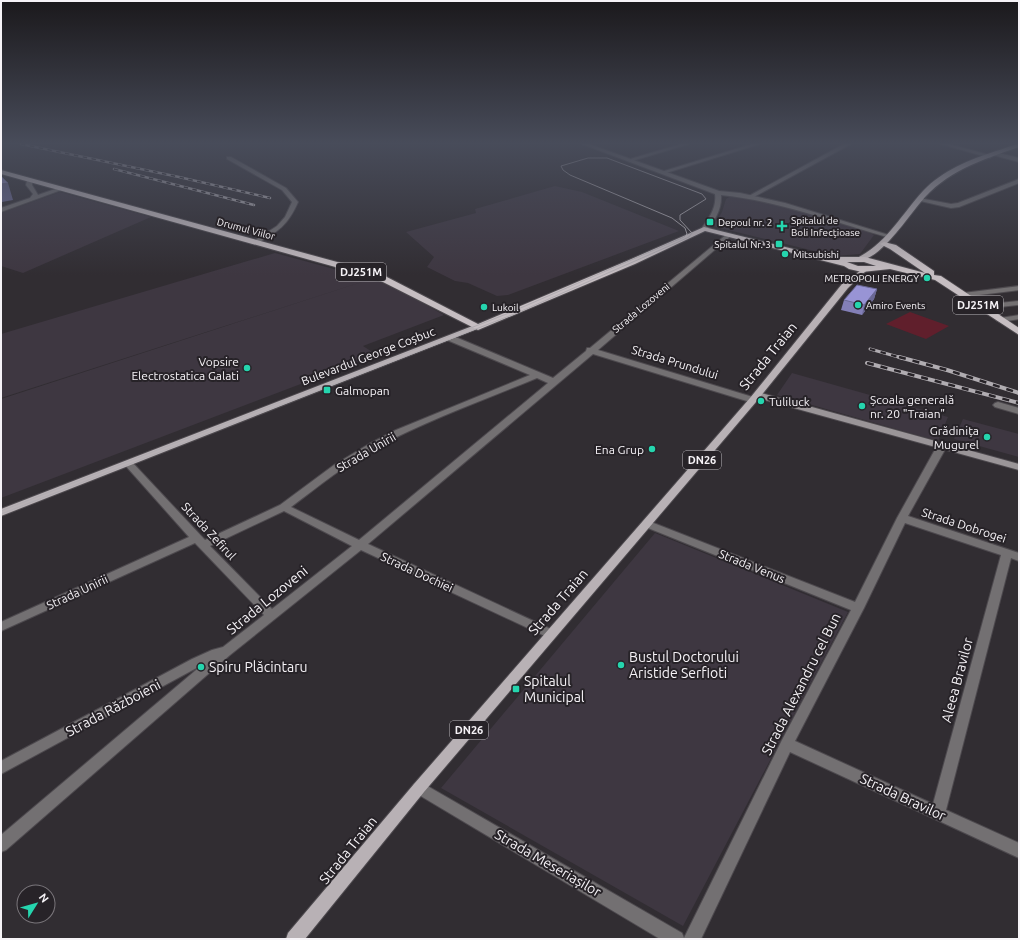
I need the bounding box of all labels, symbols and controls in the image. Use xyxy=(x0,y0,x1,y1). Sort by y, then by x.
place label: Spitalul de Boli Infecțioase xyxy=(791,215,860,238)
street label: Drumul Viilor xyxy=(216,216,276,242)
marker: Depoul nr. 2 xyxy=(705,217,715,227)
place label: Depoul nr. 2 xyxy=(718,217,772,228)
marker: Spitalul de Boli Infecțioase xyxy=(776,220,788,232)
place label: Spitalul Nr. 3 xyxy=(714,239,771,250)
marker: Spitalul Nr. 3 xyxy=(774,239,784,249)
marker: Mitsubishi xyxy=(780,249,790,259)
place label: Mitsubishi xyxy=(793,249,839,260)
road number: DJ251M xyxy=(336,263,386,281)
place label: METROPOLI ENERGY xyxy=(825,273,919,284)
marker: METROPOLI ENERGY xyxy=(922,273,932,283)
street label: Strada Lozoveni xyxy=(610,281,672,335)
road number: DJ251M xyxy=(953,296,1003,314)
marker: Amiro Events xyxy=(853,300,863,310)
place label: Amiro Events xyxy=(866,300,925,311)
marker: Lukoil xyxy=(479,302,489,312)
place label: Lukoil xyxy=(492,302,519,313)
street label: Strada Traian xyxy=(736,319,800,393)
street label: Bulevardul George Coșbuc xyxy=(299,324,437,388)
street label: Strada Prundului xyxy=(630,343,720,381)
place label: Vopsire Electrostatica Galati xyxy=(131,355,239,382)
marker: Vopsire Electrostatica Galati xyxy=(242,363,252,373)
place label: Galmopan xyxy=(335,384,390,397)
marker: Galmopan xyxy=(322,385,332,395)
place label: Școala generală nr. 20 "Traian" xyxy=(870,393,954,420)
place label: Tuliluck xyxy=(769,395,810,408)
marker: Tuliluck xyxy=(756,396,766,406)
marker: Școala generală nr. 20 "Traian" xyxy=(857,401,867,411)
place label: Grădinița Mugurel xyxy=(930,424,979,451)
street label: Strada Unirii xyxy=(334,430,398,474)
marker: Grădinița Mugurel xyxy=(982,432,992,442)
place label: Ena Grup xyxy=(595,443,644,456)
marker: Ena Grup xyxy=(647,444,657,454)
road number: DN26 xyxy=(683,451,721,469)
street label: Strada Zefirul xyxy=(179,500,239,562)
street label: Strada Dobrogei xyxy=(920,505,1008,545)
street label: Strada Venus xyxy=(717,547,787,585)
street label: Strada Dochiei xyxy=(379,550,455,594)
street label: Strada Lozoveni xyxy=(223,562,311,638)
street label: Strada Traian xyxy=(525,566,591,638)
street label: Strada Unirii xyxy=(44,572,110,612)
street label: Strada Alexandru cel Bun xyxy=(758,610,844,758)
street label: Aleea Bravilor xyxy=(938,635,976,724)
place label: Bustul Doctorului Aristide Serfioti xyxy=(629,649,739,681)
place label: Spiru Plăcintaru xyxy=(209,659,308,675)
marker: Bustul Doctorului Aristide Serfioti xyxy=(616,660,626,670)
marker: Spiru Plăcintaru xyxy=(196,662,206,672)
place label: Spitalul Municipal xyxy=(524,673,585,705)
street label: Strada Războieni xyxy=(63,676,163,740)
marker: Spitalul Municipal xyxy=(511,684,521,694)
road number: DN26 xyxy=(450,721,488,739)
street label: Strada Bravilor xyxy=(858,770,949,824)
street label: Strada Traian xyxy=(316,813,380,887)
street label: Strada Meseriașilor xyxy=(492,826,605,900)
north arrow xyxy=(16,884,56,924)
text: N xyxy=(37,891,51,905)

